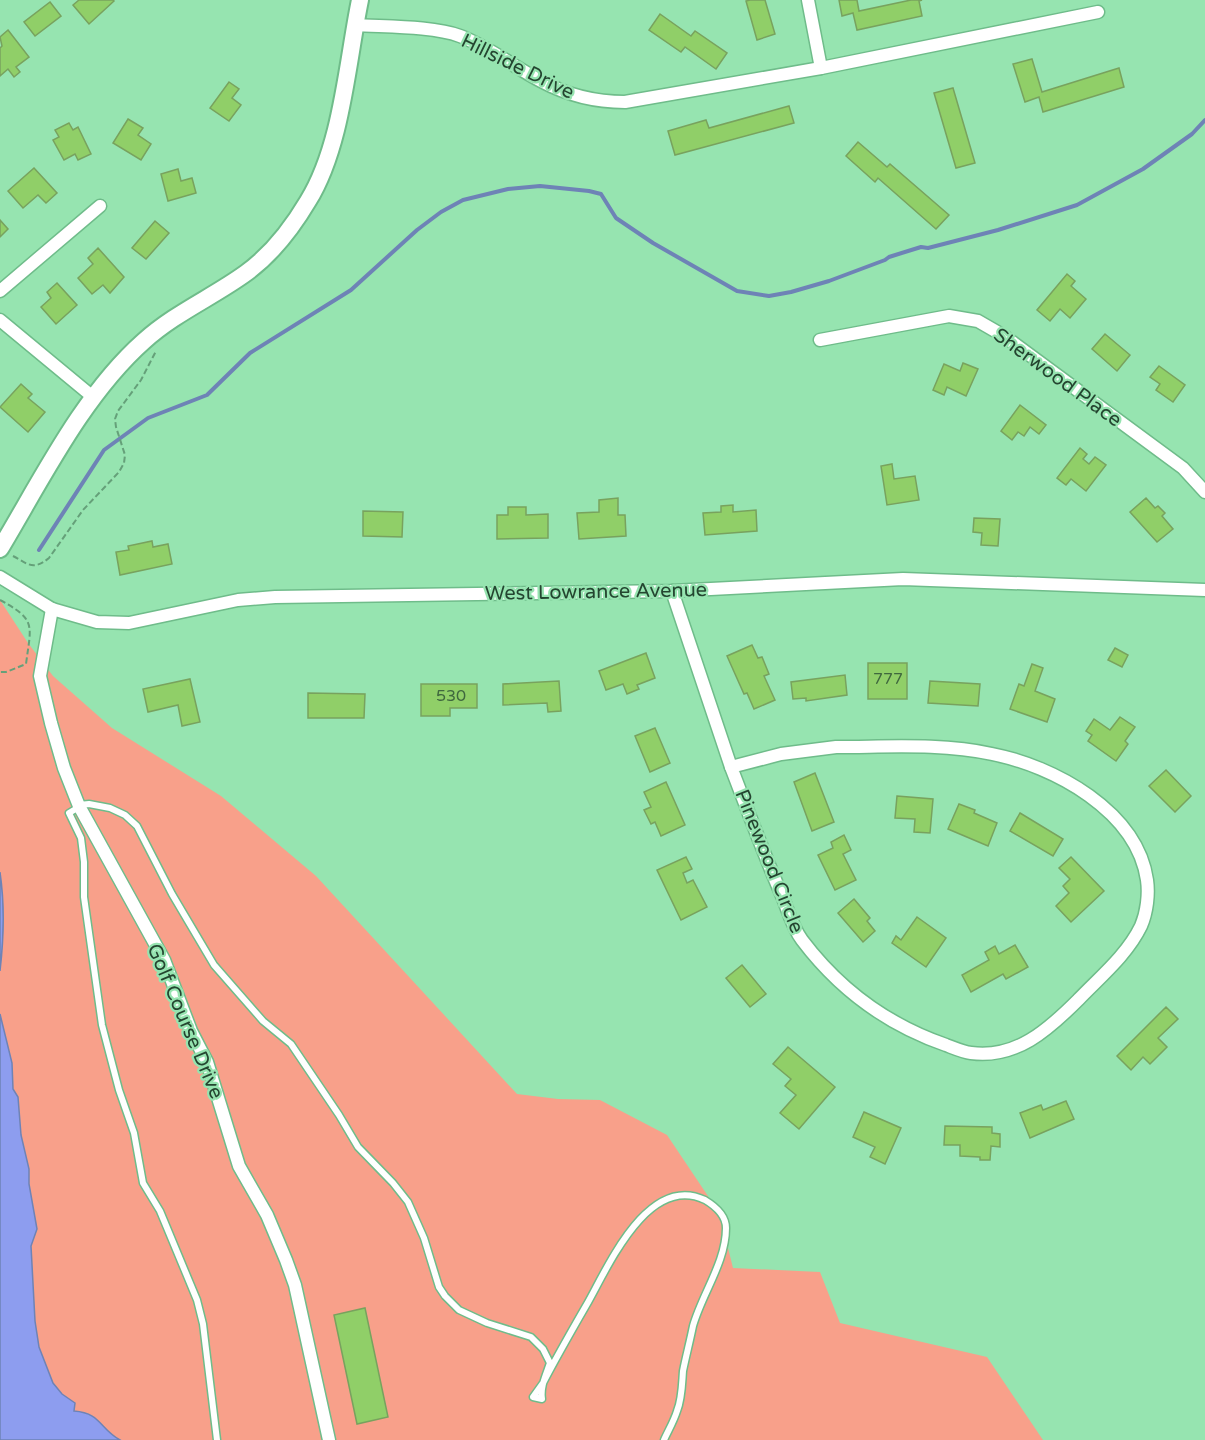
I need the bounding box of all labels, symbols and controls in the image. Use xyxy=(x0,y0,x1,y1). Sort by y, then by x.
street label: Hillside Drive xyxy=(457,29,578,105)
street label: Sherwood Place xyxy=(989,323,1126,432)
street label: West Lowrance Avenue xyxy=(485,578,707,606)
house number: 777 xyxy=(873,669,903,689)
house number: 530 xyxy=(436,686,466,706)
street label: Pinewood Circle xyxy=(729,786,809,937)
street label: Golf Course Drive xyxy=(142,940,229,1103)

